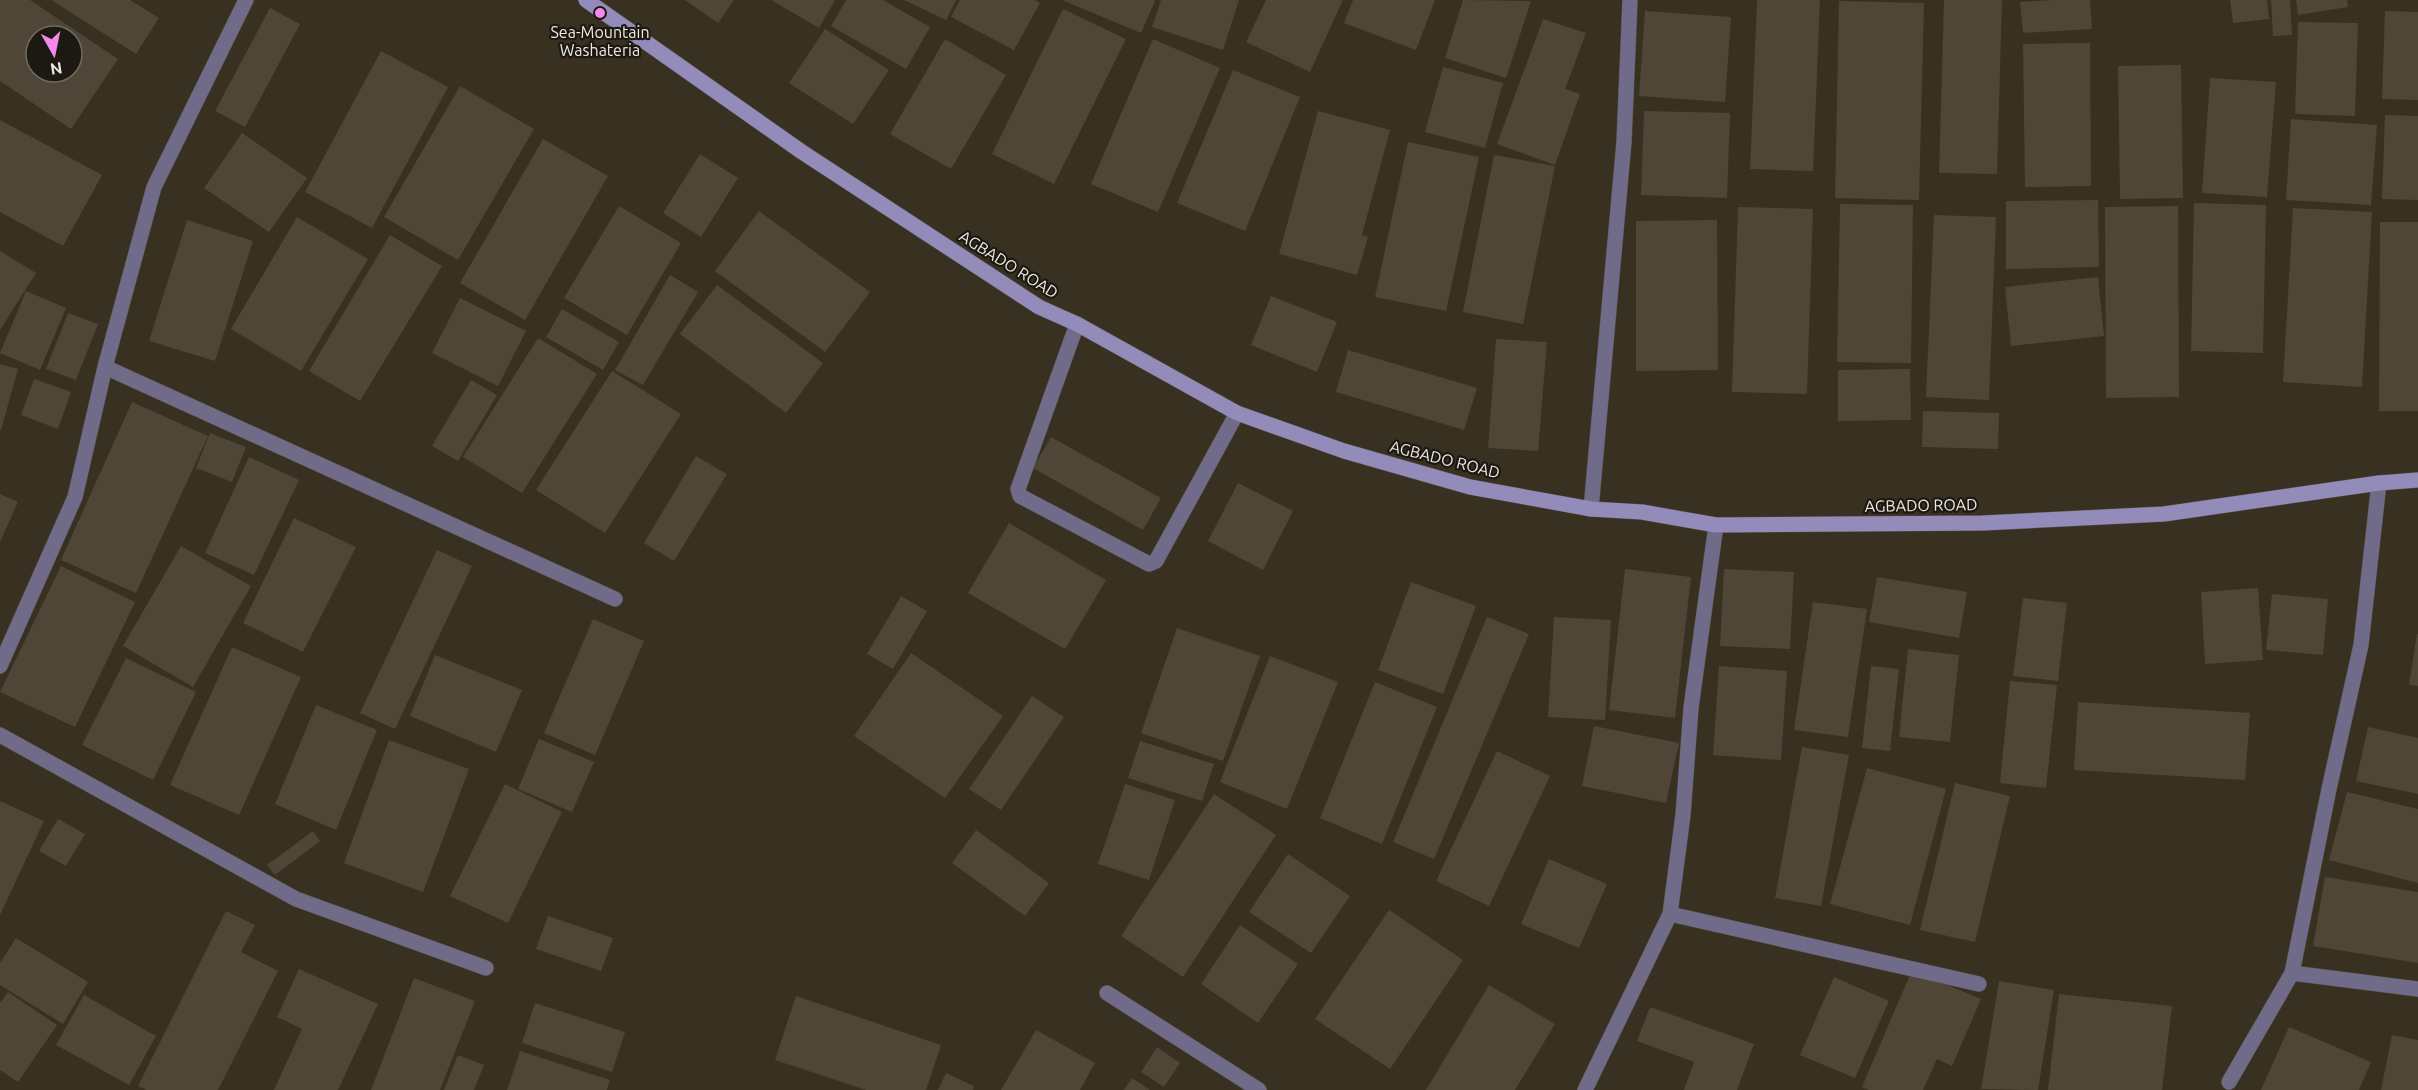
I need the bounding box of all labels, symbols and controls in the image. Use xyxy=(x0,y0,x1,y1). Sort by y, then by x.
marker: Sea-Mountain Washateria xyxy=(593,6,607,20)
place label: Sea-Mountain Washateria xyxy=(550,23,650,59)
north arrow xyxy=(24,24,84,84)
text: N xyxy=(49,59,64,79)
street label: AGBADO ROAD xyxy=(956,227,1062,301)
street label: AGBADO ROAD xyxy=(1388,437,1502,481)
street label: AGBADO ROAD xyxy=(1865,495,1977,515)

